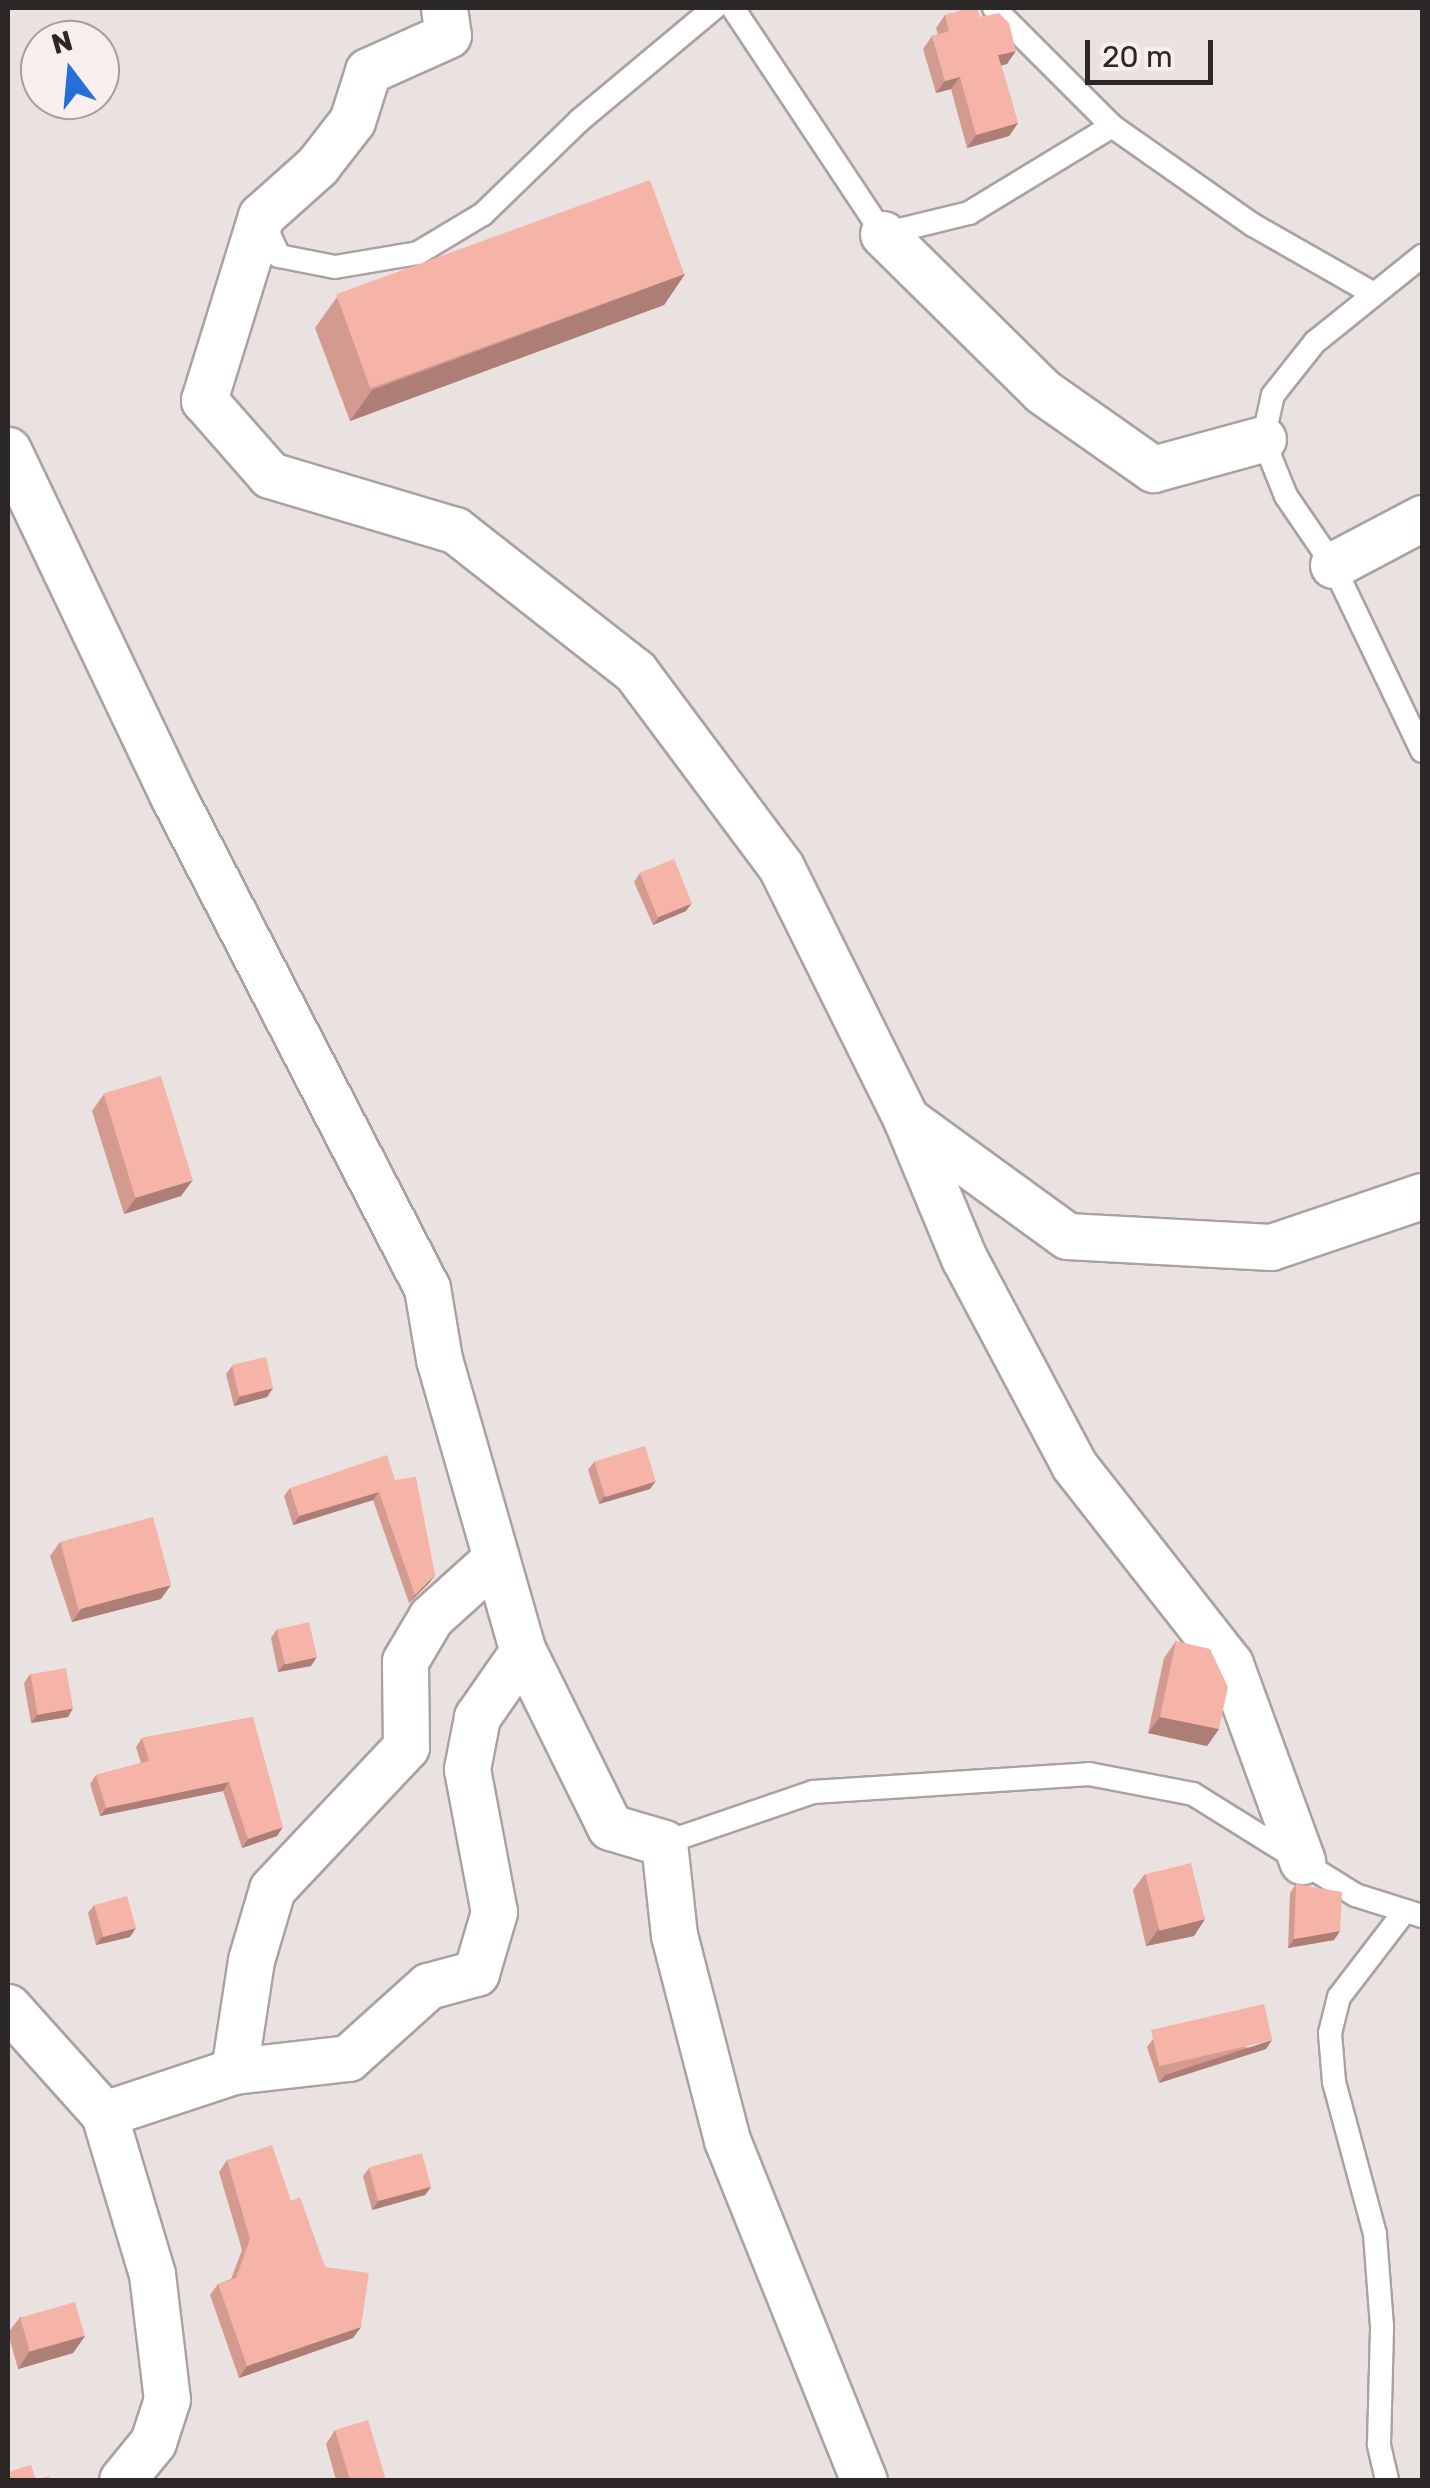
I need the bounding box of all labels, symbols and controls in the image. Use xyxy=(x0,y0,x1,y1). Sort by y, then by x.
north arrow xyxy=(20,20,120,120)
scale bar xyxy=(1090,20,1218,82)
text: N xyxy=(48,24,76,61)
text: 20 m xyxy=(1102,39,1173,75)

